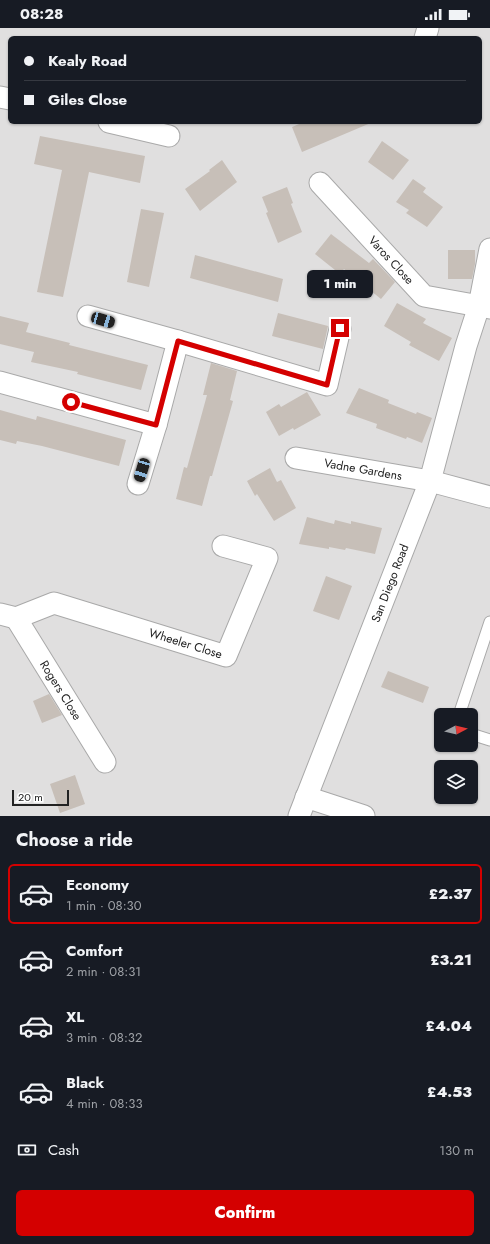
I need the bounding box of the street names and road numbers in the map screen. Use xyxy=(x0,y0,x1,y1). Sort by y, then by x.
street label: Varos Close xyxy=(364,232,418,288)
street label: Vadne Gardens xyxy=(323,454,404,485)
street label: San Diego Road xyxy=(367,541,413,625)
street label: Wheeler Close xyxy=(147,624,224,663)
street label: Rogers Close xyxy=(35,657,86,724)

